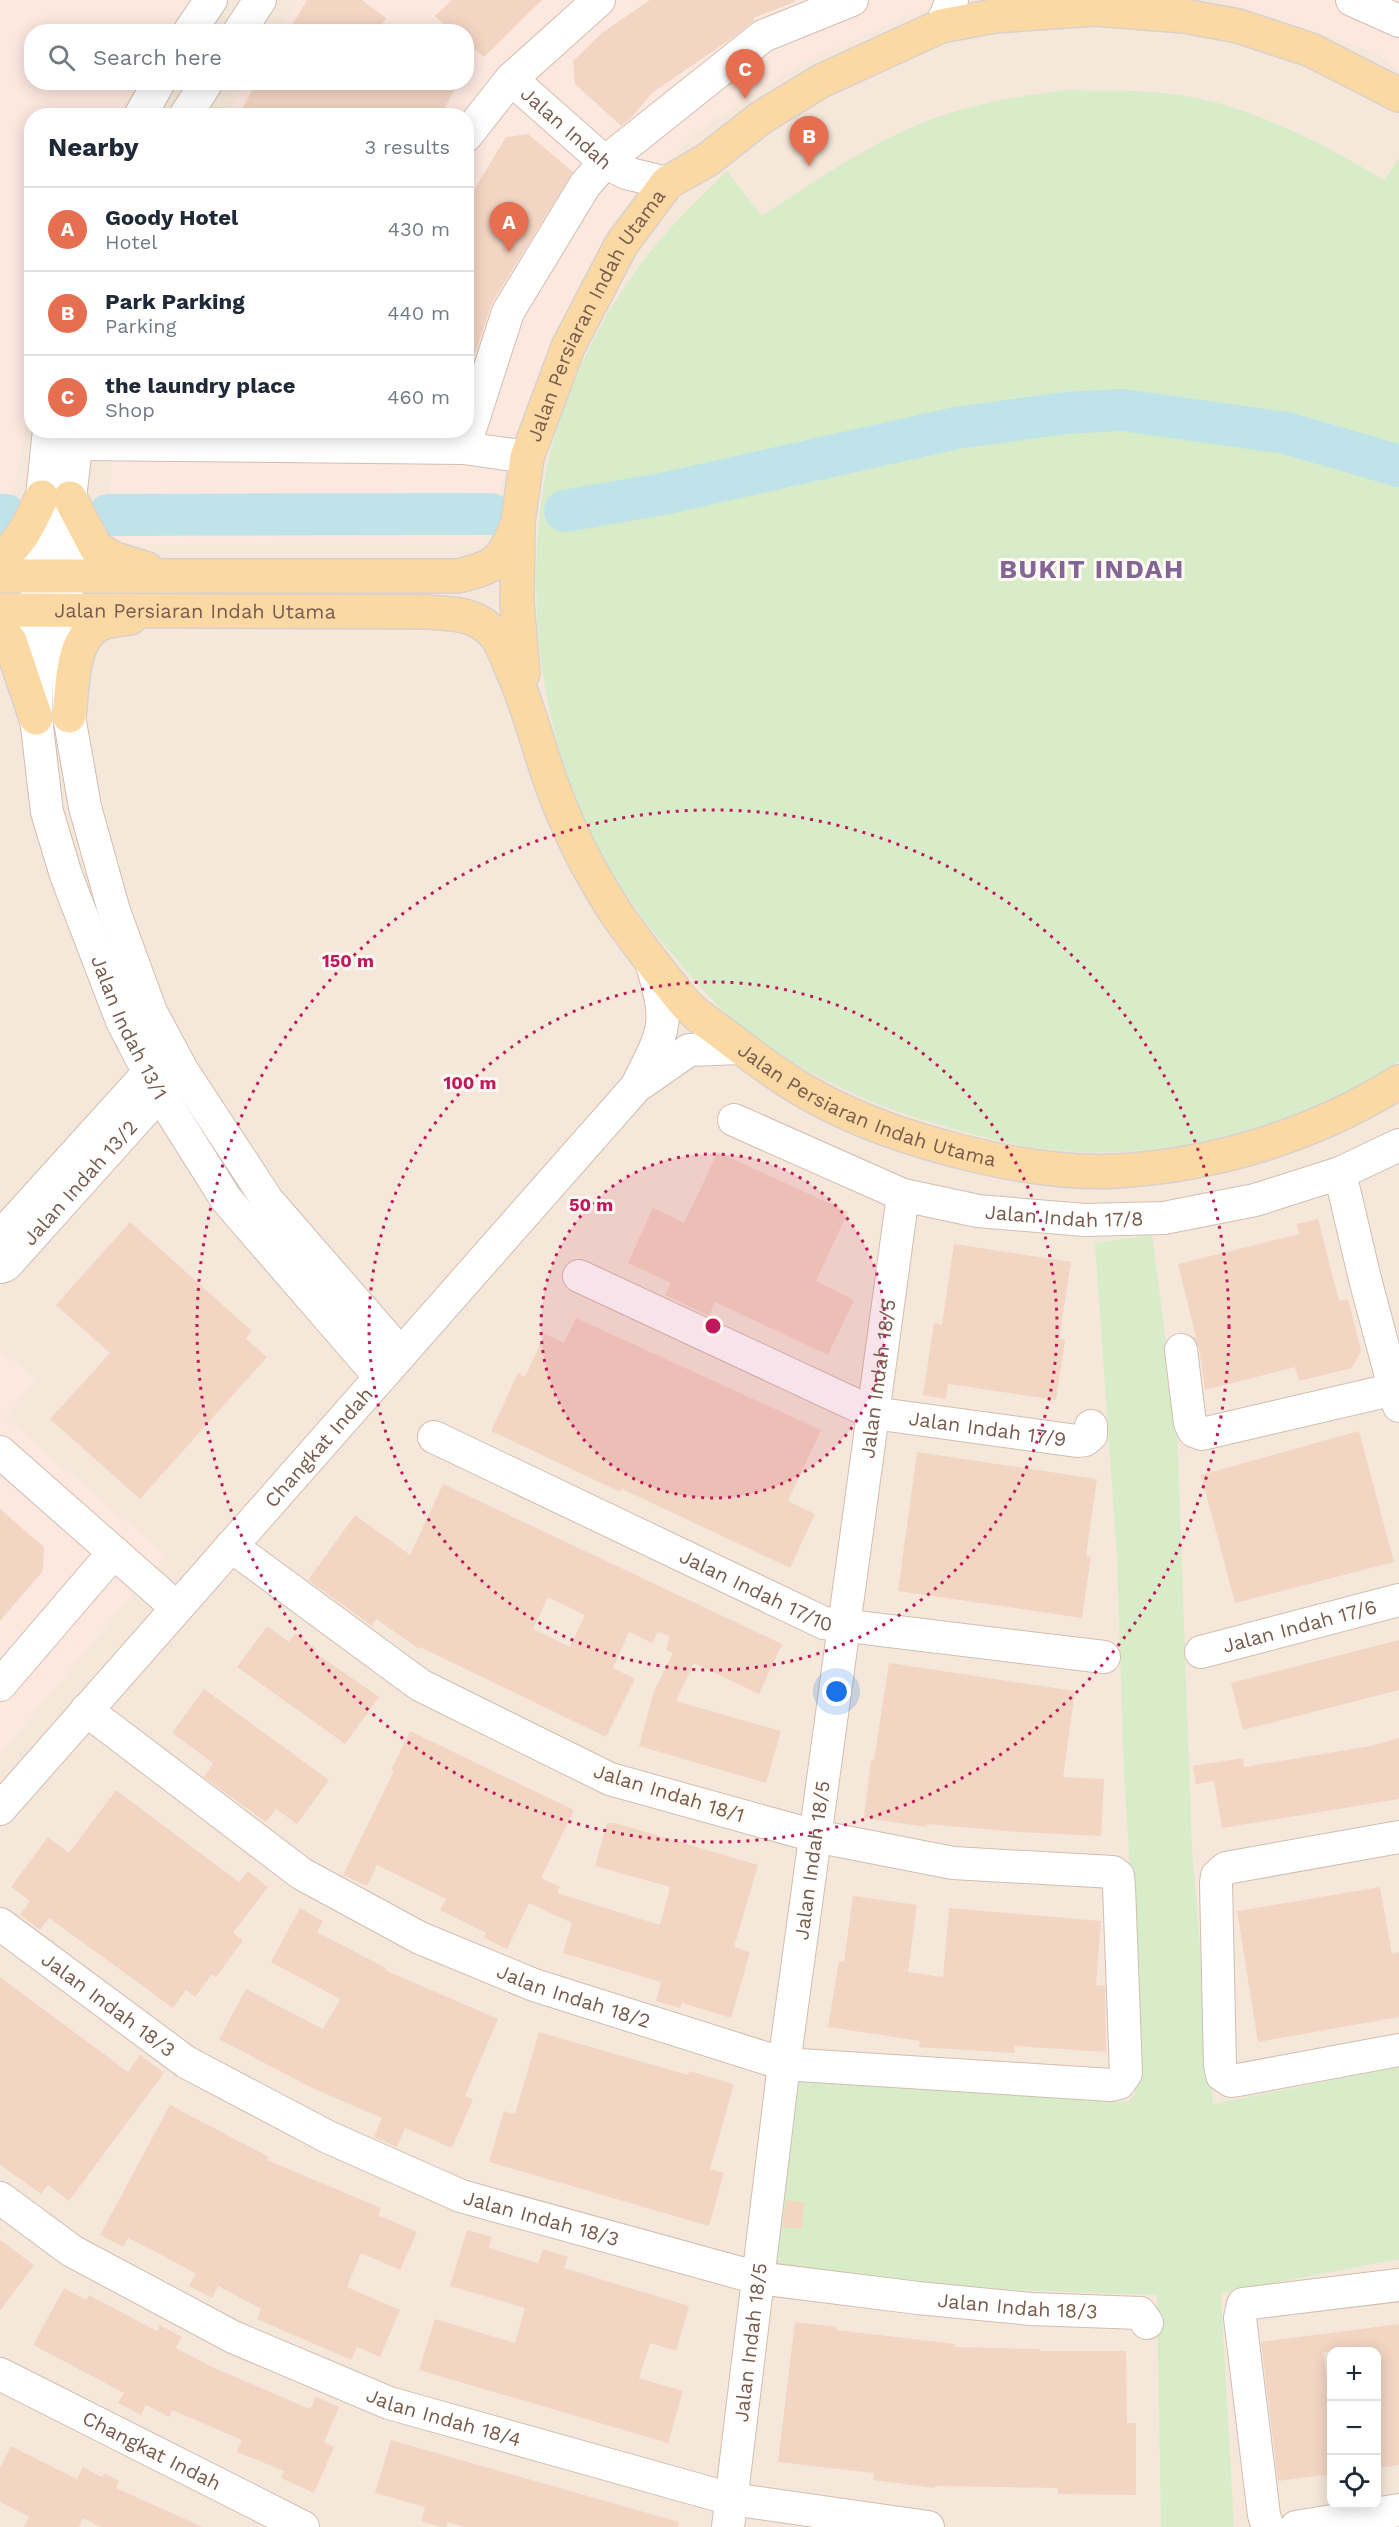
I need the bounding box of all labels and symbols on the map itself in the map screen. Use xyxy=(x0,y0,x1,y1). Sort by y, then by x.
pin: C xyxy=(726,50,764,99)
street label: Jalan Indah xyxy=(516,81,617,175)
pin: B xyxy=(790,116,828,166)
street label: Jalan Persiaran Indah Utama xyxy=(522,184,670,445)
pin: A xyxy=(490,202,528,252)
district label: BUKIT INDAH xyxy=(999,554,1185,584)
street label: Jalan Persiaran Indah Utama xyxy=(54,598,336,624)
text: 150 m xyxy=(322,950,374,971)
street label: Jalan Indah 13/1 xyxy=(86,952,172,1104)
street label: Jalan Persiaran Indah Utama xyxy=(733,1038,998,1171)
text: 100 m xyxy=(443,1072,497,1093)
street label: Jalan Indah 13/2 xyxy=(18,1115,142,1250)
text: 50 m xyxy=(569,1194,613,1215)
street label: Jalan Indah 17/8 xyxy=(984,1200,1144,1232)
street label: Jalan Indah 18/5 xyxy=(855,1298,901,1460)
centre of rings xyxy=(703,1316,723,1336)
street label: Changkat Indah xyxy=(259,1382,378,1512)
street label: Jalan Indah 17/9 xyxy=(907,1406,1068,1451)
street label: Jalan Indah 17/10 xyxy=(676,1544,834,1636)
street label: Jalan Indah 17/6 xyxy=(1220,1594,1379,1658)
your location xyxy=(822,1677,851,1706)
street label: Jalan Indah 18/1 xyxy=(591,1759,747,1827)
street label: Jalan Indah 18/5 xyxy=(789,1779,835,1941)
street label: Jalan Indah 18/3 xyxy=(37,1947,180,2062)
street label: Jalan Indah 18/2 xyxy=(493,1959,653,2033)
street label: Jalan Indah 18/3 xyxy=(461,2185,622,2251)
street label: Jalan Indah 18/5 xyxy=(729,2261,772,2423)
street label: Jalan Indah 18/3 xyxy=(936,2288,1098,2323)
street label: Jalan Indah 18/4 xyxy=(363,2383,524,2452)
street label: Changkat Indah xyxy=(78,2406,225,2496)

